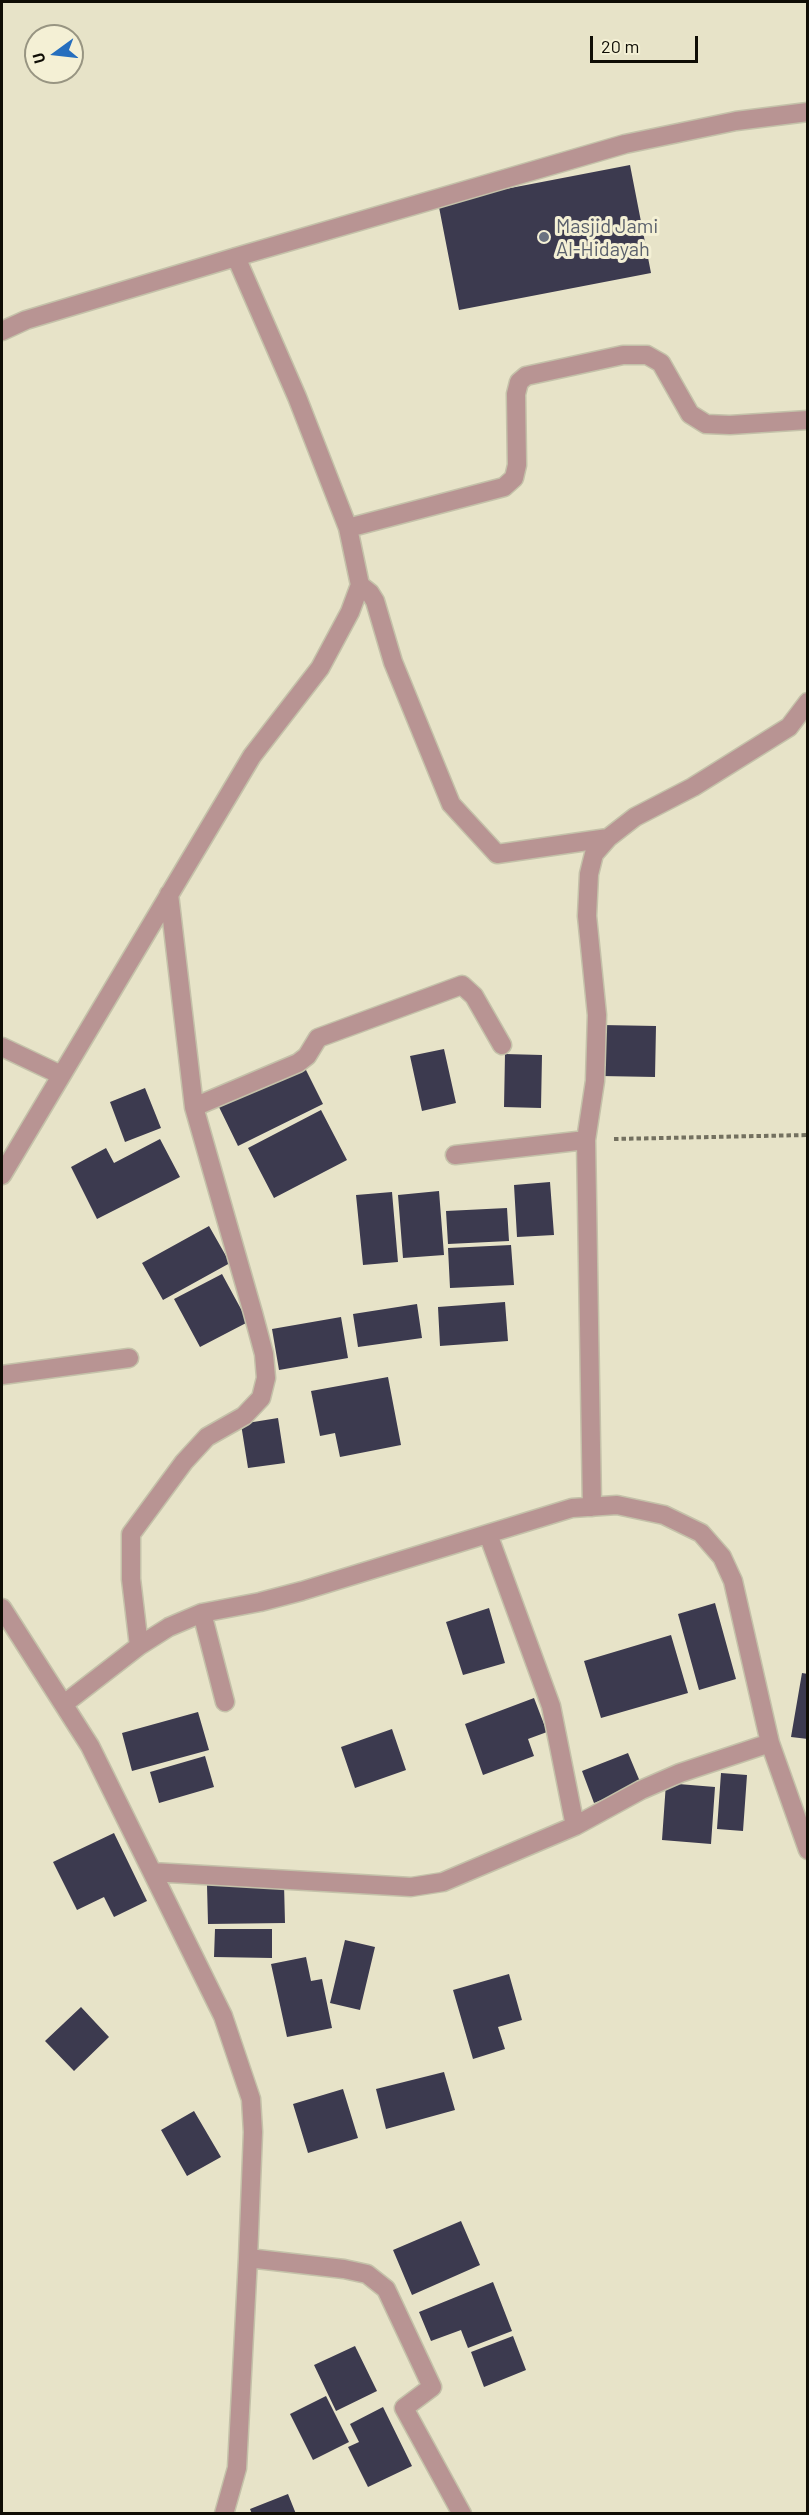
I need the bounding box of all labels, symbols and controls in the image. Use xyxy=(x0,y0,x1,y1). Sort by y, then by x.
north arrow xyxy=(24,24,84,84)
scale bar xyxy=(593,24,701,62)
text: 20 m xyxy=(601,35,639,57)
text: U xyxy=(28,51,49,66)
place label: Masjid Jami Al-Hidayah xyxy=(556,214,658,261)
marker: Masjid Jami Al-Hidayah xyxy=(537,230,551,244)

